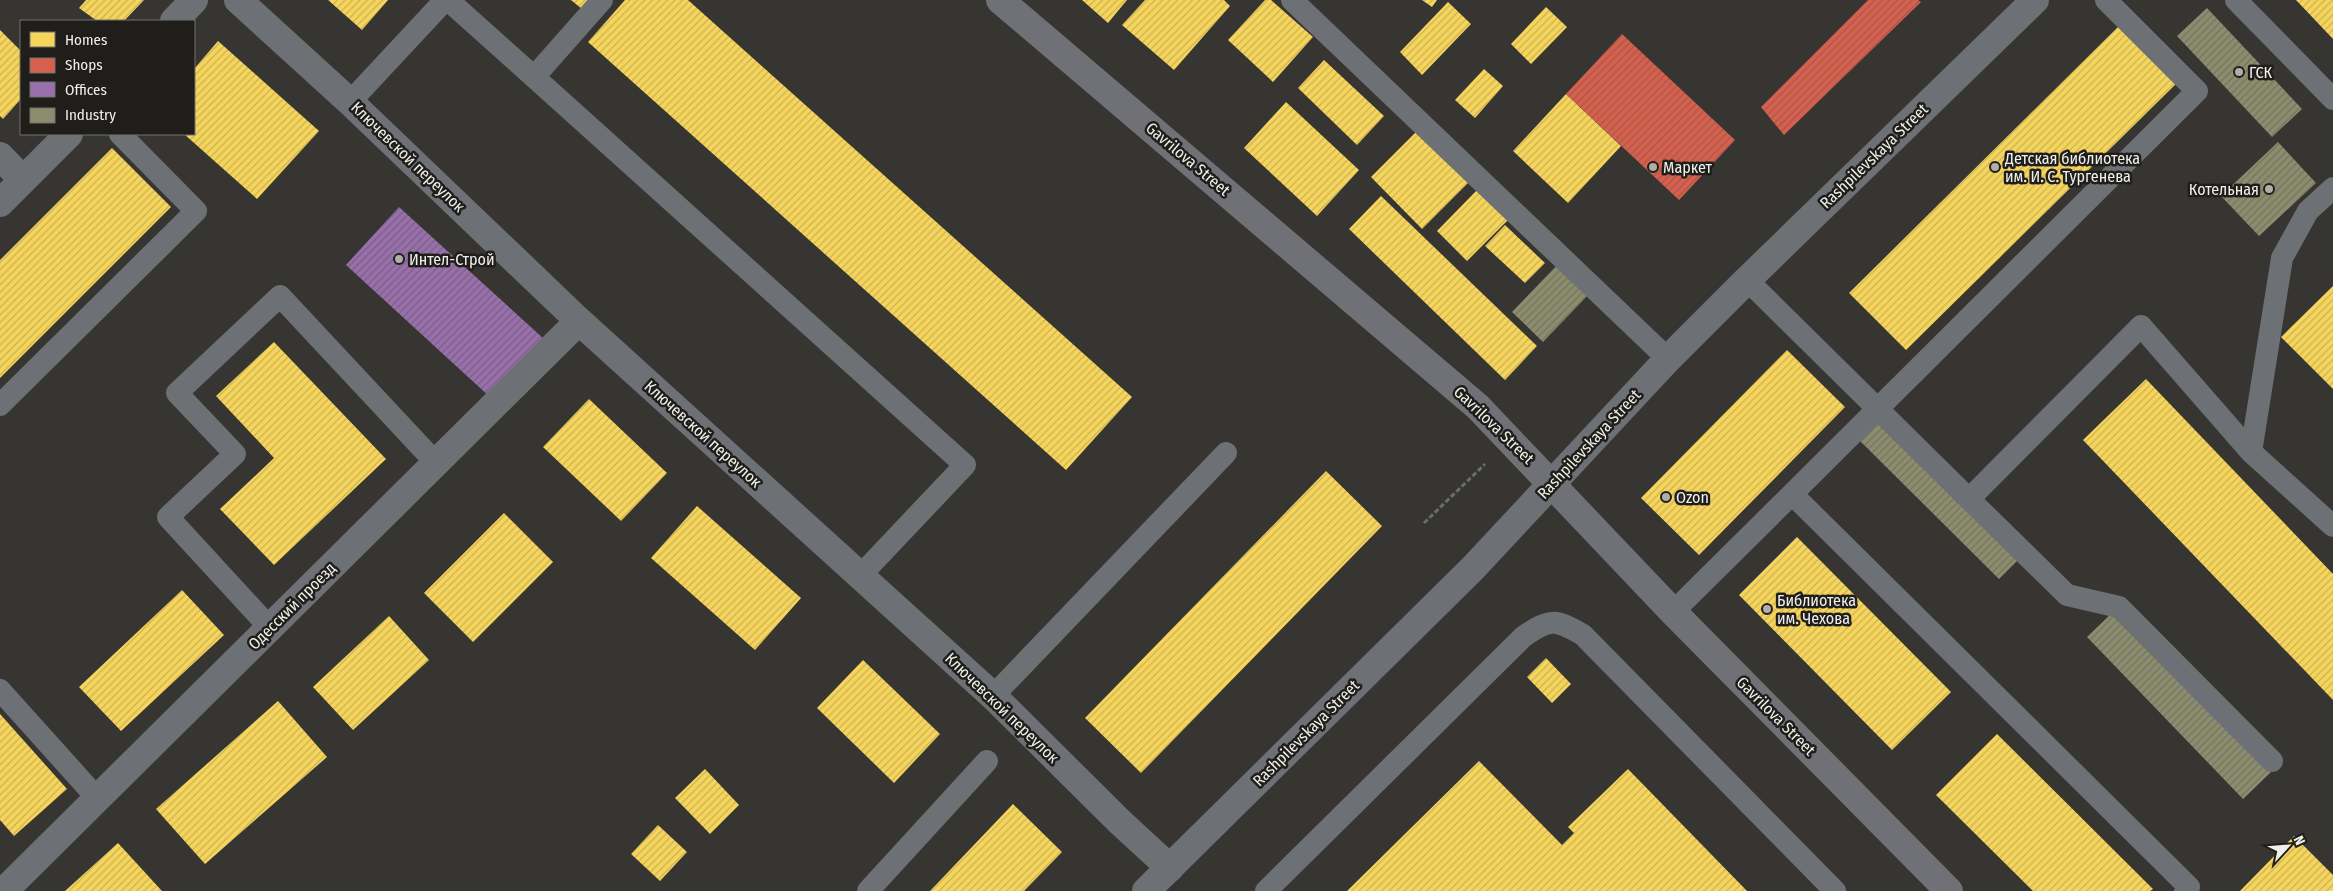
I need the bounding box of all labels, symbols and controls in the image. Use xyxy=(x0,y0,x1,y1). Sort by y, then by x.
legend xyxy=(20,20,195,135)
text: Homes xyxy=(65,31,107,49)
text: Shops xyxy=(65,56,103,74)
place label: ГСК xyxy=(2249,63,2273,82)
marker: ГСК xyxy=(2233,66,2245,78)
text: Offices xyxy=(65,81,107,99)
street label: Ключевской переулок xyxy=(347,98,469,217)
street label: Rashpilevskaya Street xyxy=(1816,99,1932,212)
text: Industry xyxy=(65,106,116,124)
street label: Gavrilova Street xyxy=(1142,118,1234,200)
place label: Детская библиотека им. И. С. Тургенева xyxy=(2004,149,2140,186)
place label: Маркет xyxy=(1663,158,1713,177)
marker: Маркет xyxy=(1647,161,1659,173)
marker: Детская библиотека им. И. С. Тургенева xyxy=(1989,161,2001,173)
place label: Котельная xyxy=(2189,180,2259,199)
marker: Котельная xyxy=(2263,183,2275,195)
place label: Интел-Строй xyxy=(409,250,495,269)
marker: Интел-Строй xyxy=(393,253,405,265)
street label: Ключевской переулок xyxy=(641,377,766,492)
street label: Gavrilova Street xyxy=(1450,382,1538,468)
street label: Rashpilevskaya Street xyxy=(1533,385,1645,503)
place label: Ozon xyxy=(1676,488,1709,507)
marker: Ozon xyxy=(1660,491,1672,503)
street label: Одесский проезд xyxy=(244,558,340,654)
place label: Библиотека им. Чехова xyxy=(1777,591,1856,628)
marker: Библиотека им. Чехова xyxy=(1761,603,1773,615)
street label: Ключевской переулок xyxy=(941,649,1063,768)
street label: Gavrilova Street xyxy=(1733,673,1820,760)
street label: Rashpilevskaya Street xyxy=(1249,675,1364,790)
north arrow xyxy=(2263,821,2313,871)
text: N xyxy=(2290,833,2309,848)

